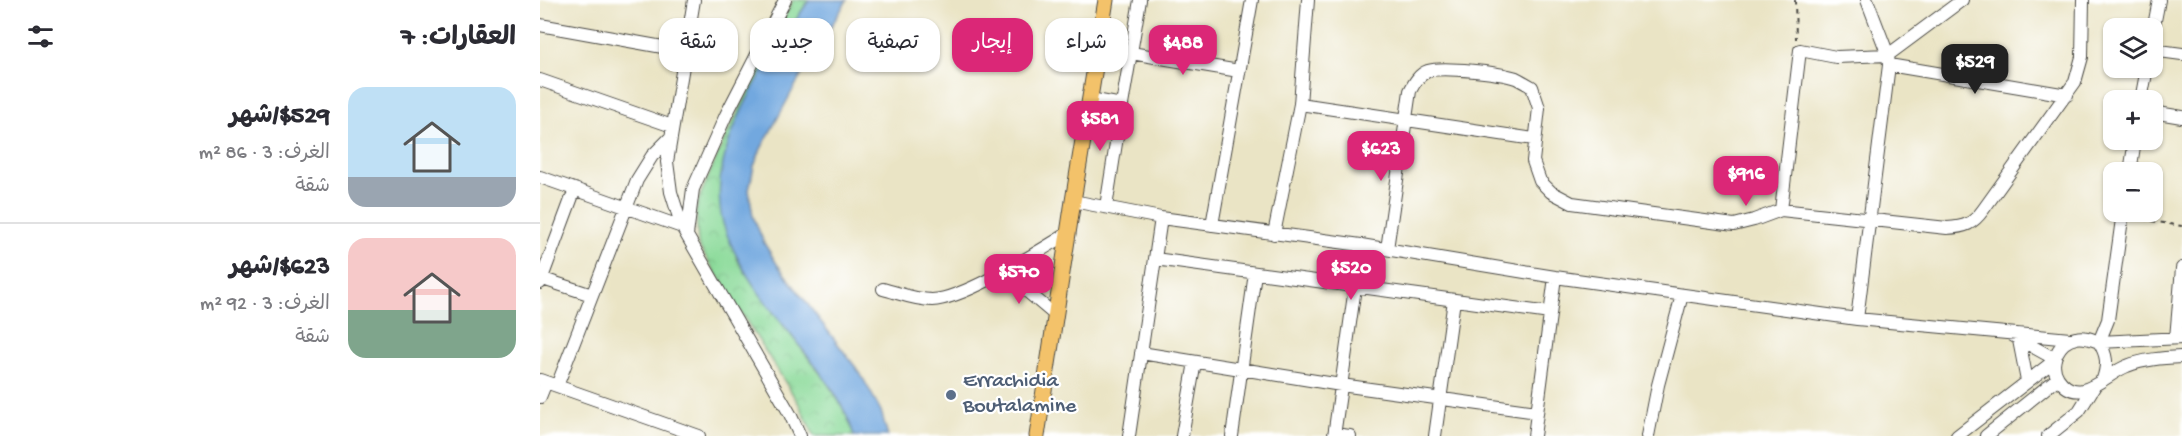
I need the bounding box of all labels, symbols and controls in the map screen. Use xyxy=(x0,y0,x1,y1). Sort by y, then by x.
chip: شقة xyxy=(659,18,738,72)
chip: جديد xyxy=(750,18,834,72)
chip: تصفية xyxy=(846,18,940,72)
chip: إيجار xyxy=(952,18,1033,72)
chip: شراء xyxy=(1045,18,1128,72)
map controls xyxy=(2103,18,2163,222)
button: layers xyxy=(2103,18,2163,78)
icon: filters xyxy=(24,20,57,53)
text: العقارات: 7 xyxy=(401,24,516,55)
pin: $488 xyxy=(1147,25,1219,76)
text: $488 xyxy=(1163,33,1203,56)
pin: $529 xyxy=(1939,44,2011,95)
text: $529 xyxy=(1955,52,1995,75)
button: + xyxy=(2103,90,2163,150)
pin: $581 xyxy=(1064,101,1136,152)
text: $529/شهر xyxy=(229,102,330,133)
text: $581 xyxy=(1081,109,1119,132)
icon: home xyxy=(396,111,468,183)
pin: $623 xyxy=(1345,131,1417,182)
text: $623 xyxy=(1361,139,1401,162)
text: الغرف: 3 · 86 m² xyxy=(199,143,330,166)
pin: $916 xyxy=(1710,156,1782,207)
button: − xyxy=(2103,162,2163,222)
text: $916 xyxy=(1727,164,1765,187)
text: شقة xyxy=(295,176,330,199)
pin: $520 xyxy=(1315,250,1387,301)
text: $623/شهر xyxy=(229,253,330,284)
pin: $570 xyxy=(983,254,1055,305)
text: $520 xyxy=(1331,258,1371,281)
icon: home xyxy=(396,262,468,334)
text: $570 xyxy=(998,262,1040,285)
text: الغرف: 3 · 92 m² xyxy=(200,294,330,317)
text: شقة xyxy=(295,327,330,350)
place label: Errachidia Boutalamine xyxy=(962,369,1077,420)
marker: Errachidia Boutalamine xyxy=(944,388,958,402)

